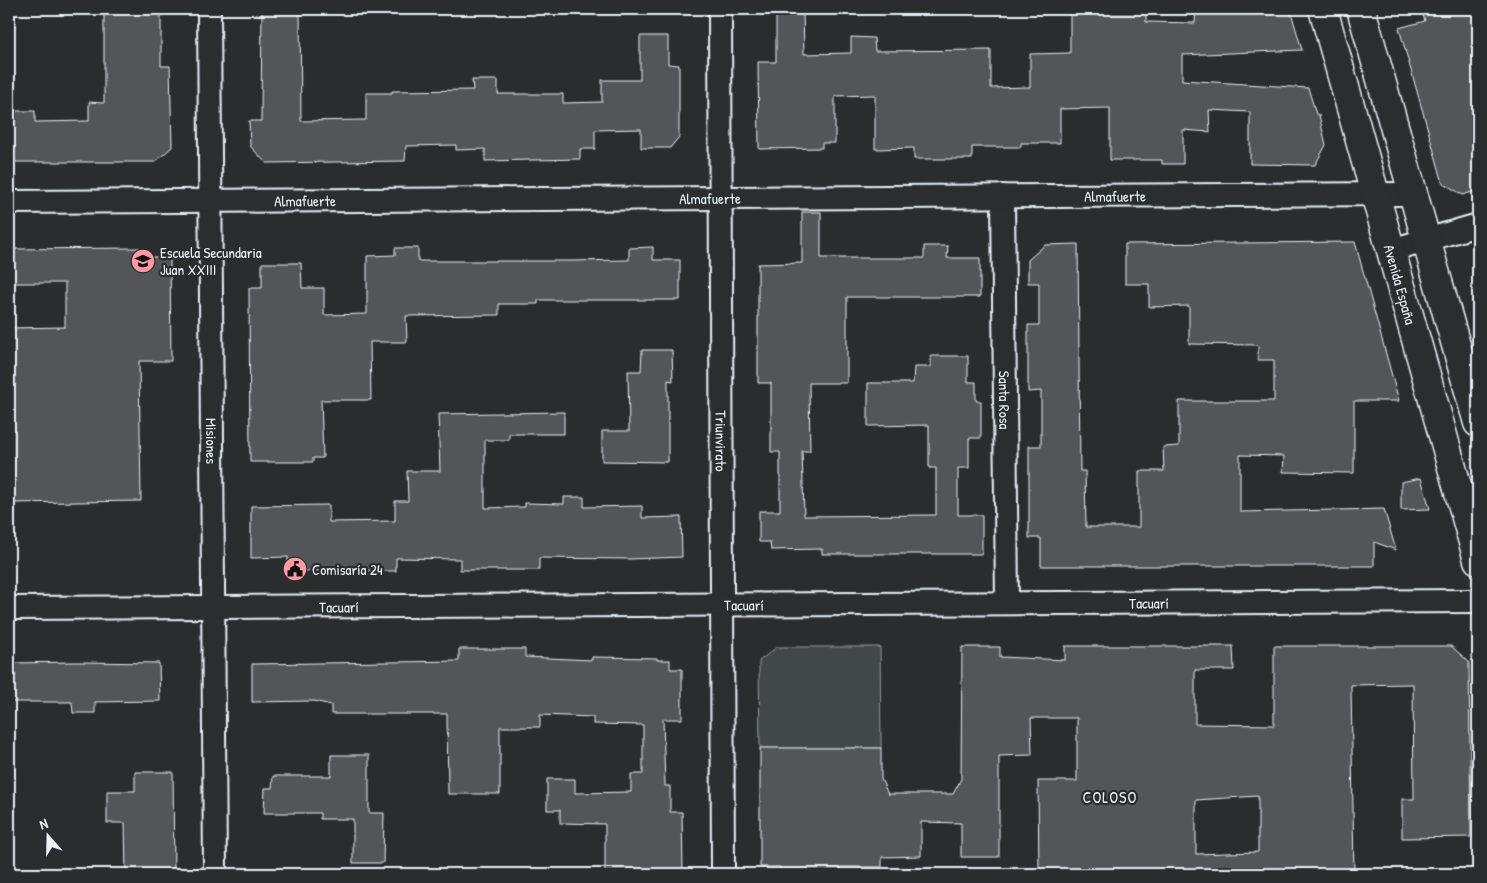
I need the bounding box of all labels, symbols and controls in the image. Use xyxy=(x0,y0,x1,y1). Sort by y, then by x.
street label: Almafuerte xyxy=(1084,185,1146,206)
street label: Almafuerte xyxy=(679,187,741,209)
street label: Almafuerte xyxy=(274,190,336,211)
place label: Escuela Secundaria Juan XXIII xyxy=(160,242,262,280)
street label: Avenida España xyxy=(1379,242,1422,327)
school or university icon: Escuela Secundaria Juan XXIII xyxy=(130,248,156,274)
street label: Santa Rosa xyxy=(994,371,1016,430)
street label: Triunvirato xyxy=(711,410,732,472)
street label: Misiones xyxy=(201,418,223,464)
public building icon: Comisaría 24 xyxy=(282,556,308,582)
place label: Comisaría 24 xyxy=(312,559,383,580)
street label: Tacuarí xyxy=(1129,592,1169,613)
street label: Tacuarí xyxy=(724,594,764,615)
street label: Tacuarí xyxy=(319,596,359,617)
district label: COLOSO xyxy=(1083,786,1137,808)
north arrow xyxy=(22,810,72,860)
text: N xyxy=(37,813,51,834)

